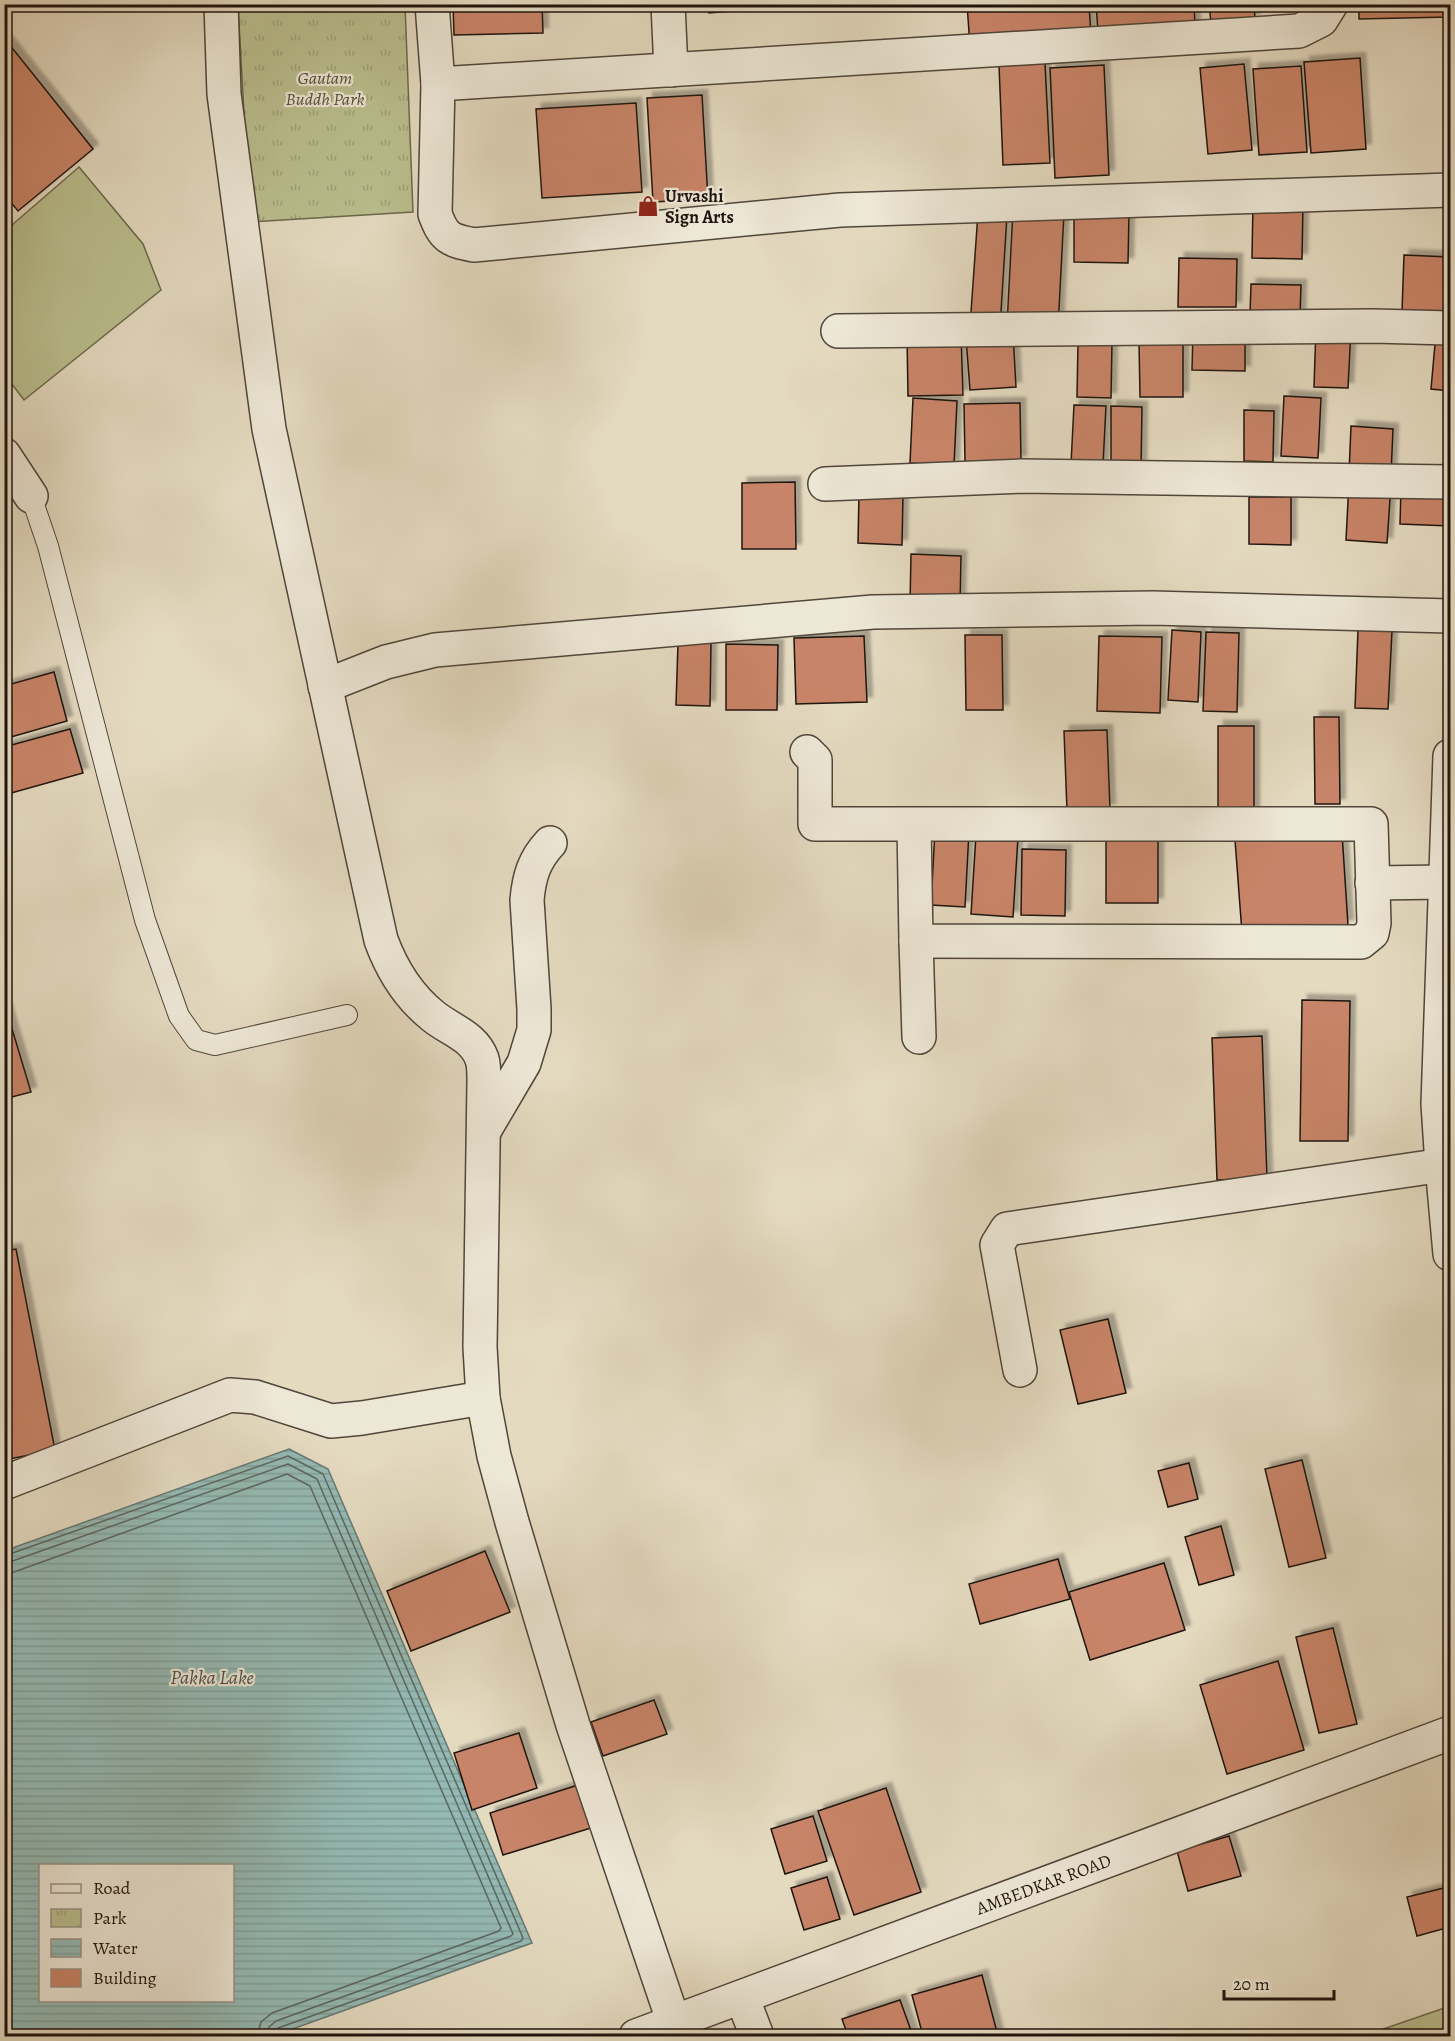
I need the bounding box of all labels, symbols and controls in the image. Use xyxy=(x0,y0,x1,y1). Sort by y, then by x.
park label: Gautam Buddh Park xyxy=(286,66,364,111)
place label: Urvashi Sign Arts xyxy=(665,184,734,229)
shop icon: Urvashi Sign Arts xyxy=(636,194,660,218)
water label: Pakka Lake xyxy=(170,1664,254,1691)
street label: AMBEDKAR ROAD xyxy=(972,1848,1115,1921)
legend xyxy=(39,1864,234,2002)
text: Road xyxy=(93,1876,131,1900)
text: Park xyxy=(93,1906,127,1930)
text: Water xyxy=(92,1936,138,1960)
scale bar xyxy=(1224,1963,1334,2001)
text: Building xyxy=(93,1966,157,1990)
text: 20 m xyxy=(1233,1972,1270,1996)

